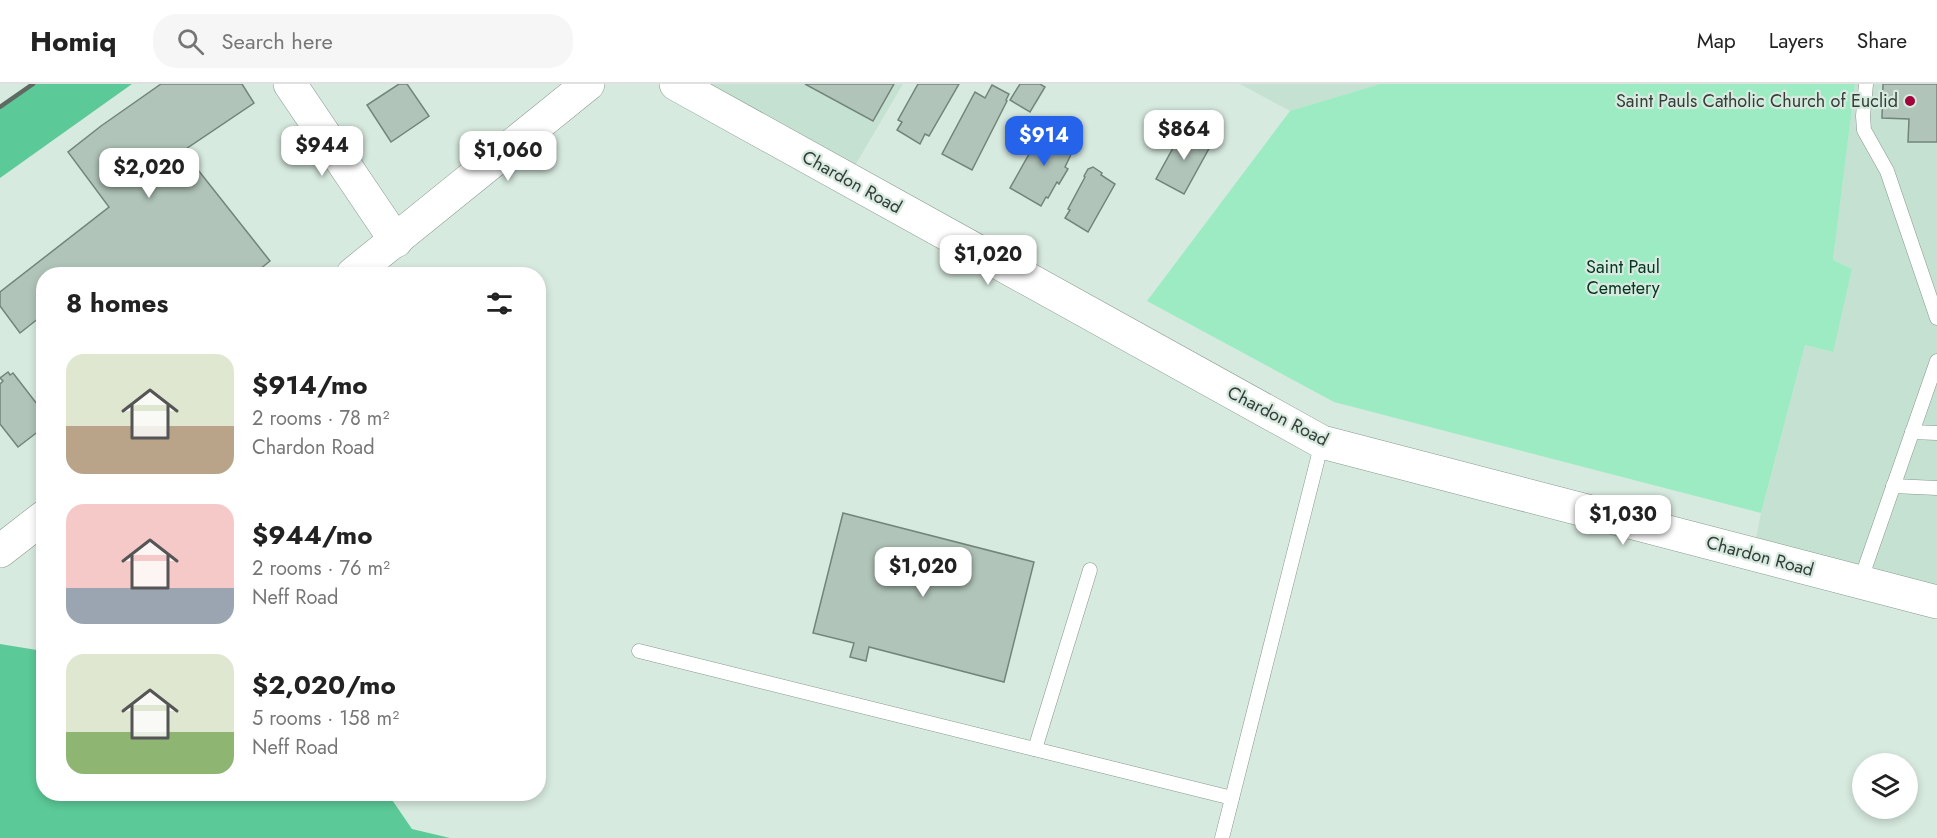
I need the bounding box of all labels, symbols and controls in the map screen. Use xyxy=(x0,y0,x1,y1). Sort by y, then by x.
search box xyxy=(153,14,573,68)
text: Homiq xyxy=(30,21,117,62)
icon: search xyxy=(174,25,207,58)
text: Search here xyxy=(222,25,333,57)
text: Map xyxy=(1697,26,1736,56)
text: Layers xyxy=(1769,26,1824,56)
text: Share xyxy=(1857,26,1907,56)
place label: Saint Pauls Catholic Church of Euclid xyxy=(1616,88,1898,114)
marker: Saint Pauls Catholic Church of Euclid xyxy=(1903,94,1917,108)
pin: $864 xyxy=(1148,110,1220,161)
text: $864 xyxy=(1158,115,1210,144)
pin: $914 xyxy=(1008,116,1080,167)
text: $914 xyxy=(1019,121,1069,150)
pin: $944 xyxy=(286,126,358,177)
text: $944 xyxy=(295,131,349,160)
pin: $1,060 xyxy=(459,131,557,182)
text: $1,060 xyxy=(474,136,542,165)
street label: Chardon Road xyxy=(797,144,907,220)
pin: $2,020 xyxy=(100,148,198,199)
text: $2,020 xyxy=(113,153,185,182)
pin: $1,020 xyxy=(939,235,1037,286)
text: $1,020 xyxy=(954,240,1022,269)
park label: Saint Paul Cemetery xyxy=(1586,254,1660,301)
text: 8 homes xyxy=(66,284,168,322)
icon: filters xyxy=(483,287,516,320)
text: $914/mo xyxy=(252,366,368,404)
icon: home xyxy=(114,378,186,450)
street label: Chardon Road xyxy=(1223,379,1333,453)
text: 2 rooms · 78 m² xyxy=(252,404,389,433)
text: Chardon Road xyxy=(252,433,375,462)
pin: $1,030 xyxy=(1574,495,1672,546)
text: $1,030 xyxy=(1589,500,1657,529)
text: $944/mo xyxy=(252,516,373,554)
icon: home xyxy=(114,528,186,600)
street label: Chardon Road xyxy=(1703,529,1817,583)
pin: $1,020 xyxy=(874,547,972,598)
text: $1,020 xyxy=(889,552,957,581)
text: 2 rooms · 76 m² xyxy=(252,554,390,583)
text: Neff Road xyxy=(252,583,338,612)
text: $2,020/mo xyxy=(252,666,396,704)
icon: home xyxy=(114,678,186,750)
text: 5 rooms · 158 m² xyxy=(252,704,399,733)
text: Neff Road xyxy=(252,733,338,762)
map controls xyxy=(1852,753,1918,819)
button: layers xyxy=(1852,753,1918,819)

